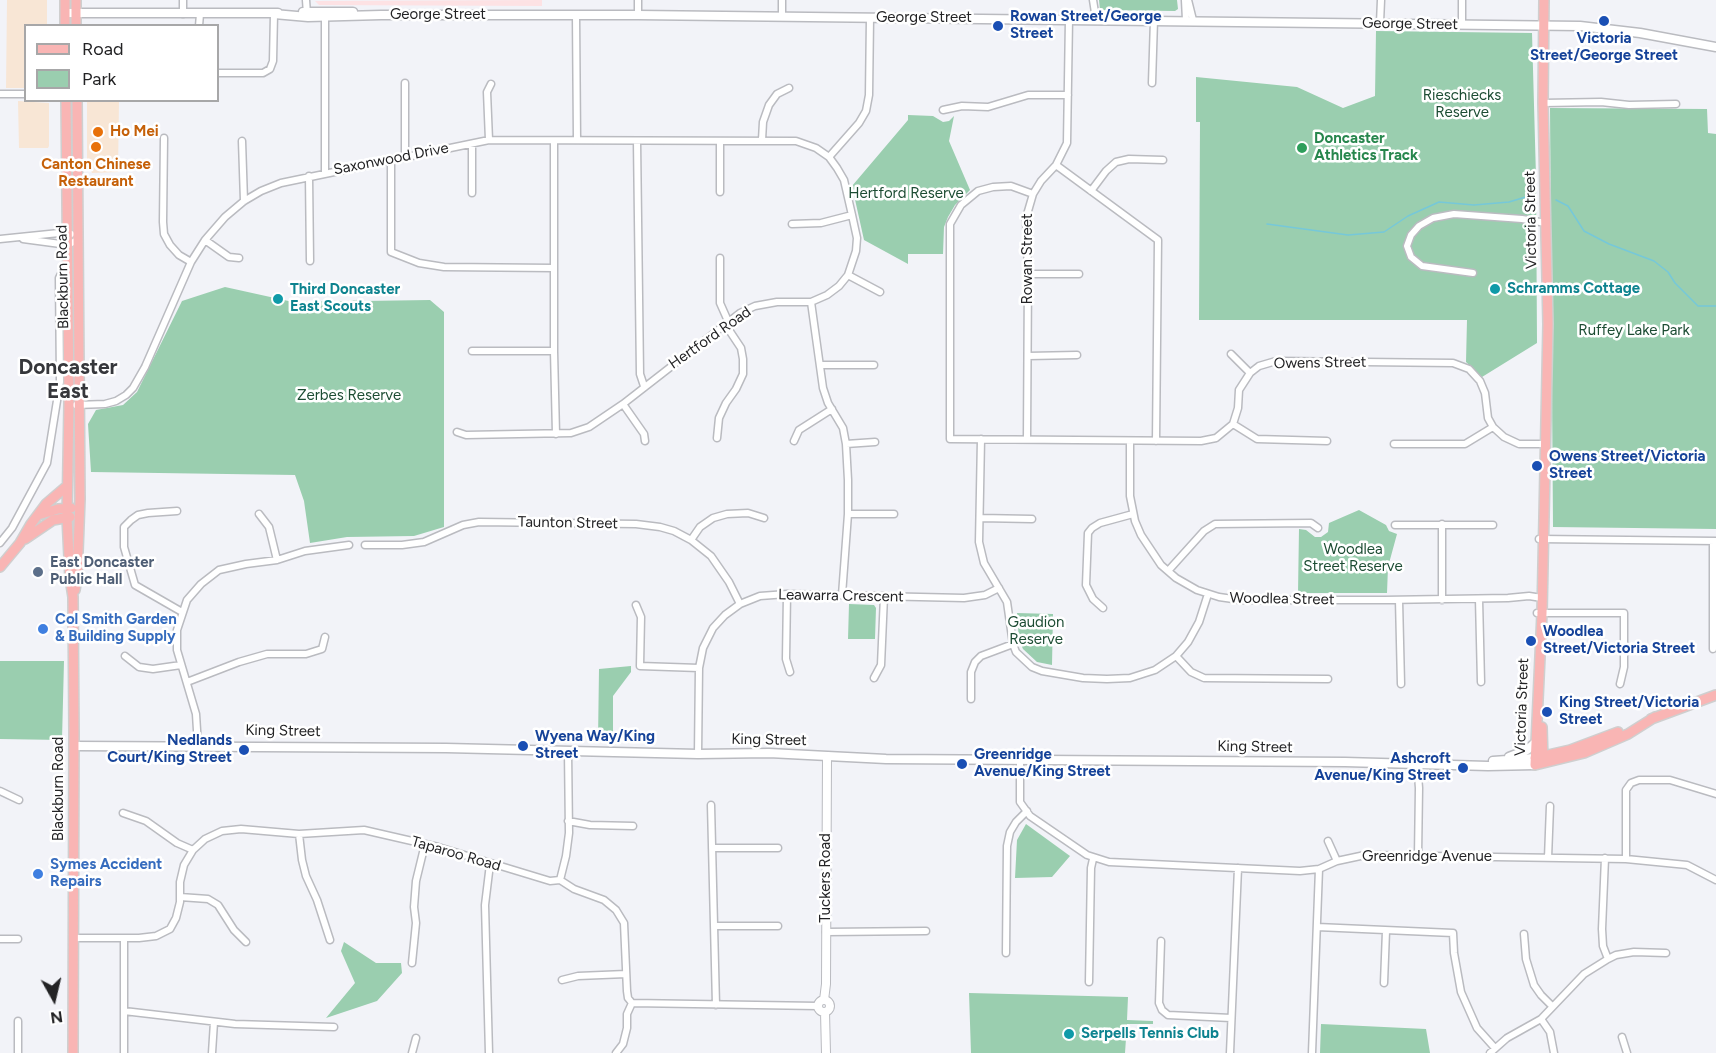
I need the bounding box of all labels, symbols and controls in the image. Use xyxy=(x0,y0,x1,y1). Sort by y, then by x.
street label: George Street xyxy=(390,6,486,24)
place label: Rowan Street/George Street xyxy=(1010,8,1162,43)
street label: George Street xyxy=(876,9,972,27)
street label: George Street xyxy=(1362,14,1458,34)
marker: Victoria Street/George Street xyxy=(1597,14,1611,28)
marker: Rowan Street/George Street xyxy=(991,19,1005,33)
legend xyxy=(24,24,219,102)
place label: Victoria Street/George Street xyxy=(1530,30,1678,65)
text: Road xyxy=(82,38,123,60)
text: Park xyxy=(82,68,116,90)
park label: Rieschiecks Reserve xyxy=(1423,87,1501,122)
place label: Ho Mei xyxy=(110,123,159,141)
marker: Ho Mei xyxy=(91,125,105,139)
place label: Doncaster Athletics Track xyxy=(1314,130,1418,165)
street label: Saxonwood Drive xyxy=(332,139,450,179)
marker: Canton Chinese Restaurant xyxy=(89,140,103,154)
marker: Doncaster Athletics Track xyxy=(1295,141,1309,155)
place label: Canton Chinese Restaurant xyxy=(41,156,151,191)
street label: Victoria Street xyxy=(1521,171,1541,269)
park label: Hertford Reserve xyxy=(848,185,964,203)
street label: Rowan Street xyxy=(1019,213,1037,305)
street label: Blackburn Road xyxy=(53,225,73,329)
place label: Schramms Cottage xyxy=(1507,280,1640,298)
place label: Third Doncaster East Scouts xyxy=(290,281,400,316)
marker: Schramms Cottage xyxy=(1488,282,1502,296)
marker: Third Doncaster East Scouts xyxy=(271,292,285,306)
street label: Hertford Road xyxy=(665,303,755,373)
park label: Ruffey Lake Park xyxy=(1578,322,1690,340)
street label: Owens Street xyxy=(1274,353,1366,373)
district label: Doncaster East xyxy=(18,355,118,405)
park label: Zerbes Reserve xyxy=(297,387,401,405)
place label: Owens Street/Victoria Street xyxy=(1549,448,1706,483)
marker: Owens Street/Victoria Street xyxy=(1530,459,1544,473)
street label: Taunton Street xyxy=(518,513,618,533)
park label: Woodlea Street Reserve xyxy=(1303,541,1403,576)
place label: East Doncaster Public Hall xyxy=(50,554,154,589)
marker: East Doncaster Public Hall xyxy=(31,565,45,579)
street label: Leawarra Crescent xyxy=(778,586,904,606)
street label: Woodlea Street xyxy=(1229,589,1335,609)
place label: Col Smith Garden & Building Supply xyxy=(55,611,177,646)
park label: Gaudion Reserve xyxy=(1008,614,1064,649)
marker: Col Smith Garden & Building Supply xyxy=(36,622,50,636)
place label: Woodlea Street/Victoria Street xyxy=(1543,623,1695,658)
marker: Woodlea Street/Victoria Street xyxy=(1524,634,1538,648)
street label: Victoria Street xyxy=(1511,658,1533,756)
place label: King Street/Victoria Street xyxy=(1559,694,1699,729)
marker: King Street/Victoria Street xyxy=(1540,705,1554,719)
street label: King Street xyxy=(245,721,321,741)
place label: Wyena Way/King Street xyxy=(535,728,655,763)
street label: King Street xyxy=(731,730,807,750)
place label: Nedlands Court/King Street xyxy=(107,732,232,767)
street label: Blackburn Road xyxy=(50,737,68,841)
street label: King Street xyxy=(1217,737,1293,757)
marker: Wyena Way/King Street xyxy=(516,739,530,753)
marker: Nedlands Court/King Street xyxy=(237,743,251,757)
place label: Greenridge Avenue/King Street xyxy=(974,746,1111,781)
place label: Ashcroft Avenue/King Street xyxy=(1314,750,1451,785)
marker: Greenridge Avenue/King Street xyxy=(955,757,969,771)
marker: Ashcroft Avenue/King Street xyxy=(1456,761,1470,775)
street label: Taparoo Road xyxy=(409,833,503,875)
street label: Tuckers Road xyxy=(817,833,835,923)
street label: Greenridge Avenue xyxy=(1362,848,1492,866)
place label: Symes Accident Repairs xyxy=(50,856,162,891)
marker: Symes Accident Repairs xyxy=(31,867,45,881)
north arrow xyxy=(24,969,84,1029)
text: N xyxy=(49,1007,64,1028)
place label: Serpells Tennis Club xyxy=(1081,1025,1219,1043)
marker: Serpells Tennis Club xyxy=(1062,1027,1076,1041)

